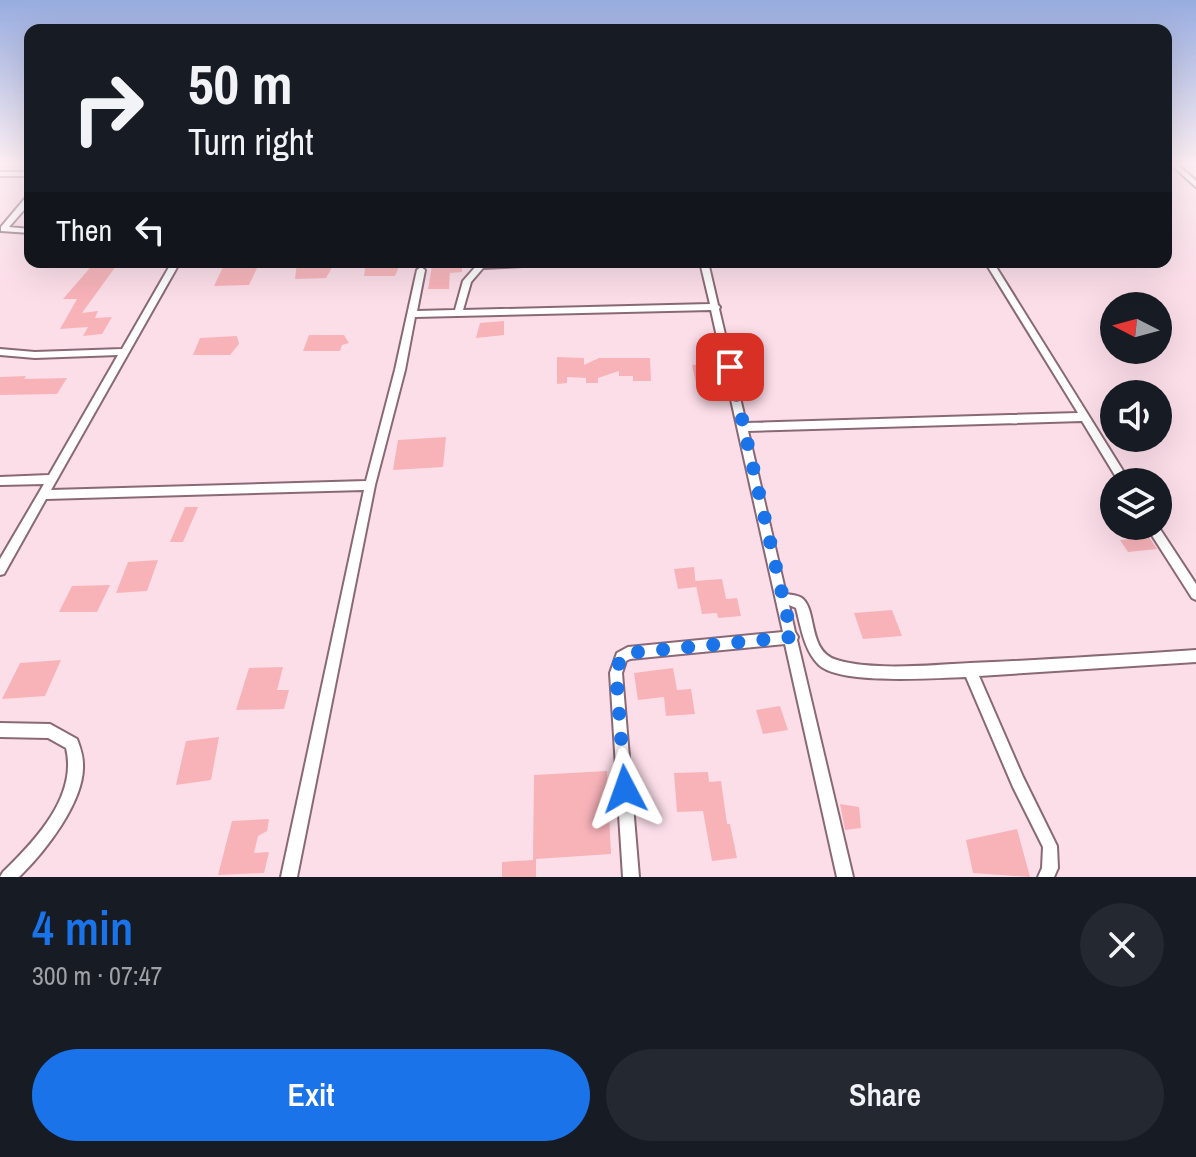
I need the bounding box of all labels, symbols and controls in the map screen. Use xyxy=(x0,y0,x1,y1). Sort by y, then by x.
text: 50 m xyxy=(188,46,293,121)
icon: right xyxy=(56,56,160,160)
text: Turn right xyxy=(188,118,313,166)
icon: left xyxy=(128,208,172,252)
text: Then xyxy=(56,210,112,250)
north arrow xyxy=(1100,292,1172,364)
map controls xyxy=(1100,292,1172,540)
pin xyxy=(696,333,764,401)
icon: arrive xyxy=(708,345,752,389)
button: sound xyxy=(1100,380,1172,452)
button: layers xyxy=(1100,468,1172,540)
position arrow xyxy=(583,747,667,831)
text: 4 min xyxy=(32,895,133,960)
button: close xyxy=(1080,903,1164,987)
text: 300 m · 07:47 xyxy=(32,958,162,993)
button: Exit xyxy=(32,1049,590,1141)
button: Share xyxy=(606,1049,1164,1141)

